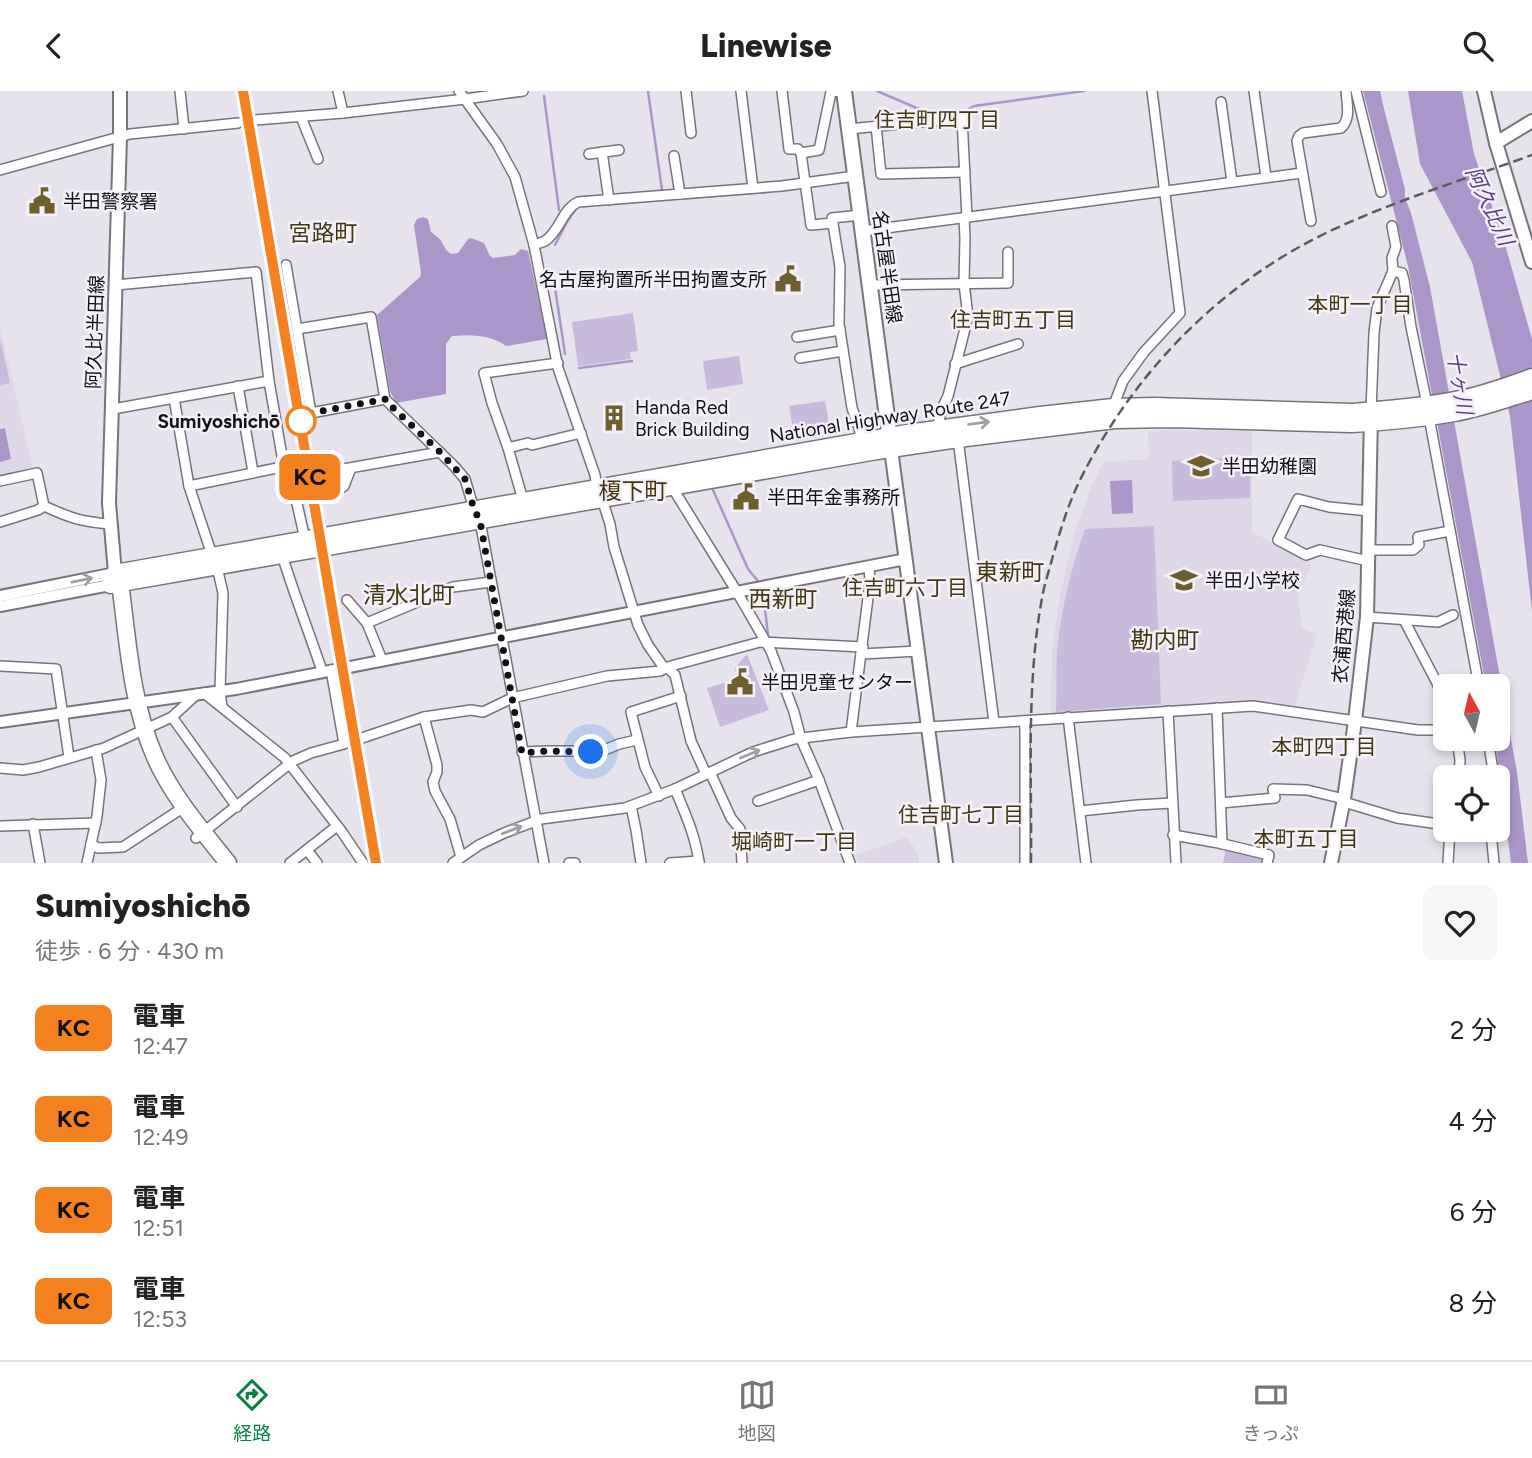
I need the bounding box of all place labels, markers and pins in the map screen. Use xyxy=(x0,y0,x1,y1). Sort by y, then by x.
public building icon: 半田警察署 xyxy=(27,186,57,216)
place label: 半田警察署 xyxy=(63,190,158,213)
public building icon: 名古屋拘置所半田拘置支所 xyxy=(773,264,803,294)
place label: 名古屋拘置所半田拘置支所 xyxy=(539,268,767,291)
place label: Handa Red Brick Building xyxy=(635,396,750,441)
building icon: Handa Red Brick Building xyxy=(599,403,629,433)
marker: Sumiyoshichō xyxy=(286,406,316,436)
place label: Sumiyoshichō xyxy=(158,410,280,433)
school or university icon: 半田幼稚園 xyxy=(1186,451,1216,481)
place label: 半田幼稚園 xyxy=(1222,455,1317,478)
public building icon: 半田年金事務所 xyxy=(731,482,761,512)
place label: 半田年金事務所 xyxy=(767,486,900,509)
school or university icon: 半田小学校 xyxy=(1169,565,1199,595)
place label: 半田小学校 xyxy=(1205,569,1300,592)
public building icon: 半田児童センター xyxy=(725,667,755,697)
place label: 半田児童センター xyxy=(761,671,913,694)

